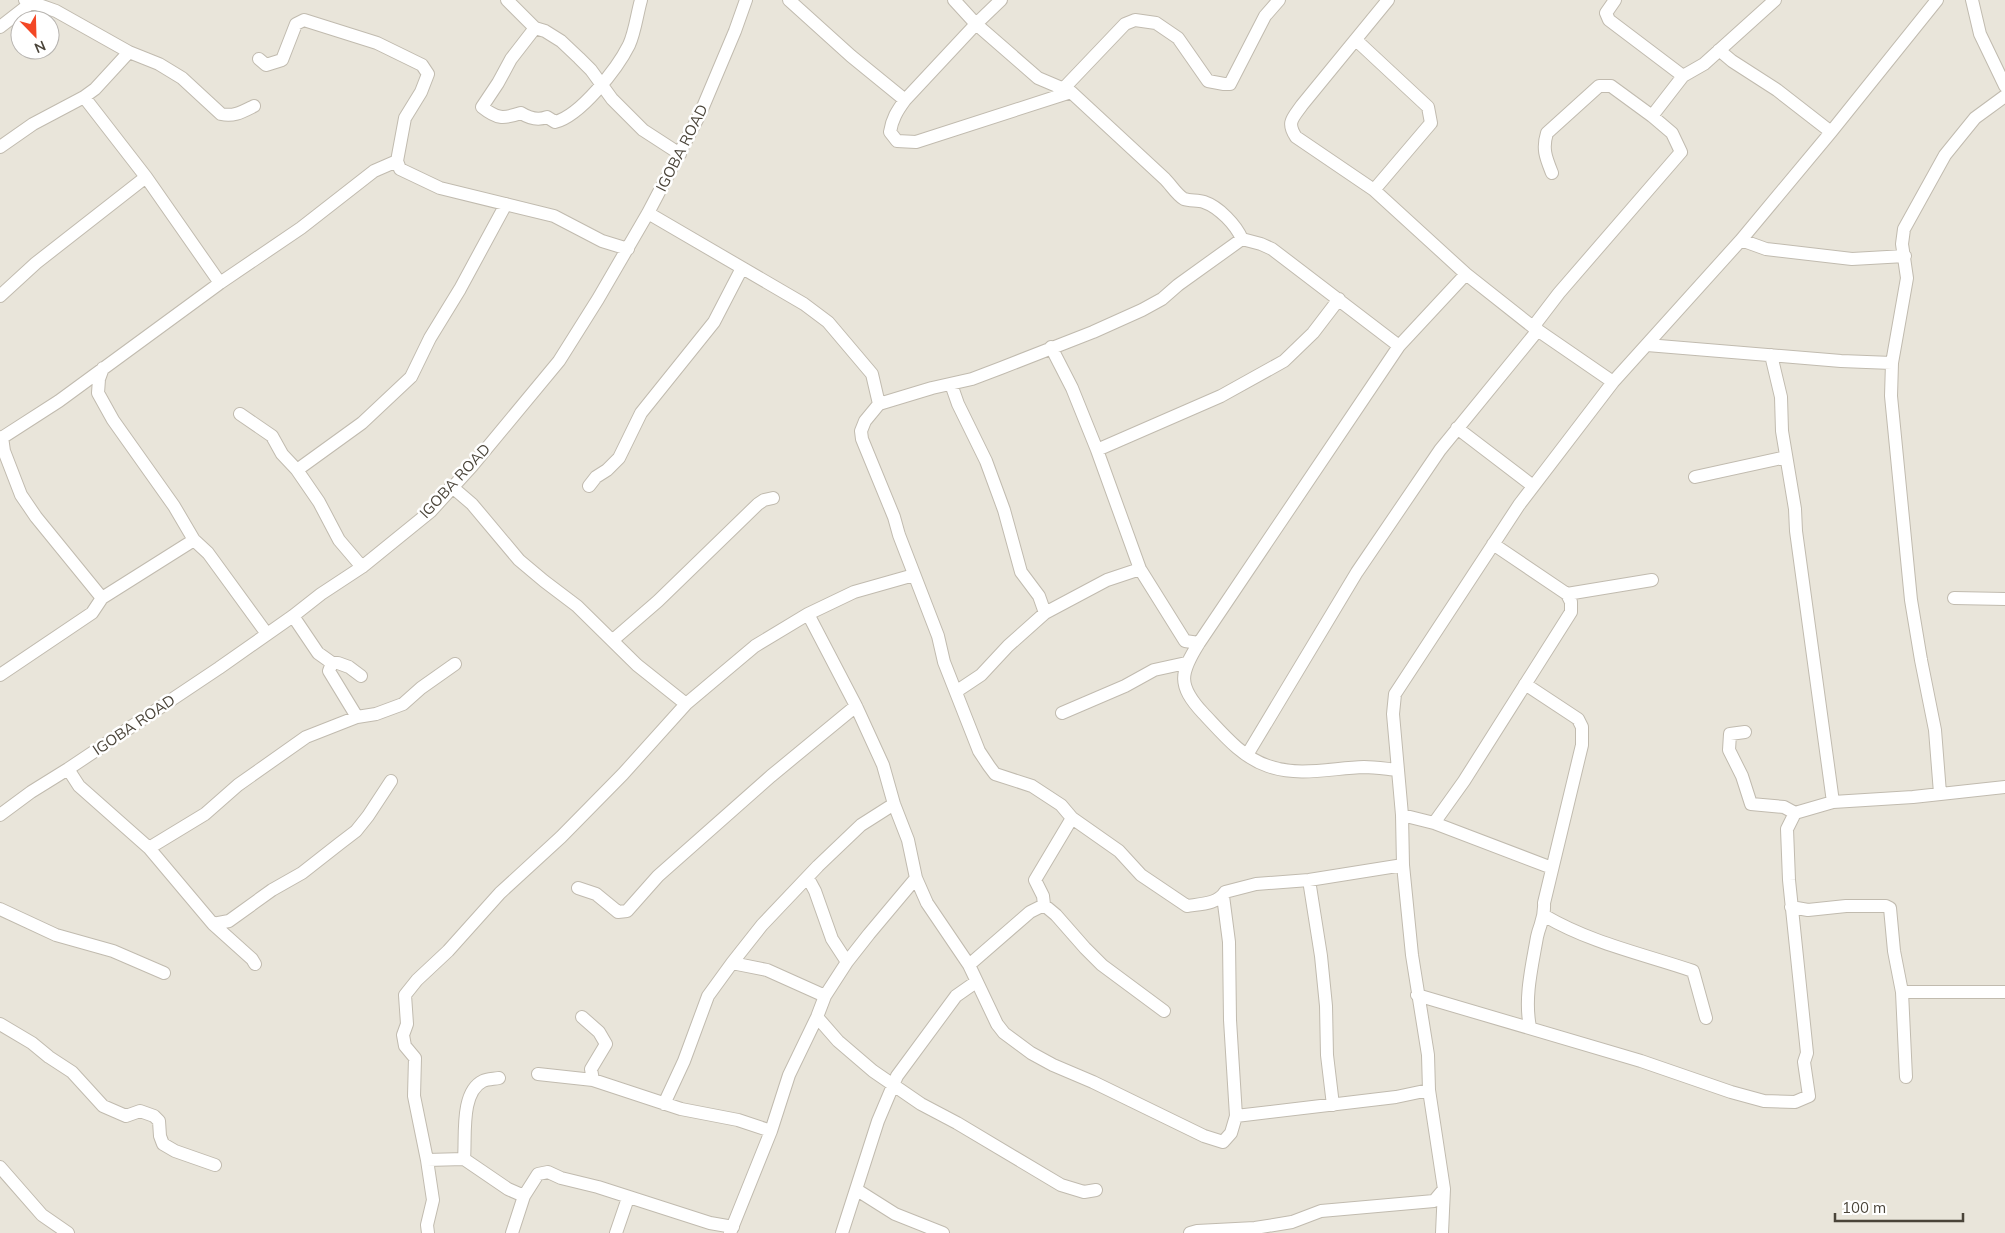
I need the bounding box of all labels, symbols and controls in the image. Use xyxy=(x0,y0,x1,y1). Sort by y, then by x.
north arrow xyxy=(10,10,60,60)
text: N xyxy=(32,37,48,57)
street label: IGOBA ROAD xyxy=(651,101,712,195)
street label: IGOBA ROAD xyxy=(415,439,494,522)
street label: IGOBA ROAD xyxy=(89,690,179,759)
scale bar xyxy=(1835,1190,1962,1222)
text: 100 m xyxy=(1842,1198,1886,1217)

